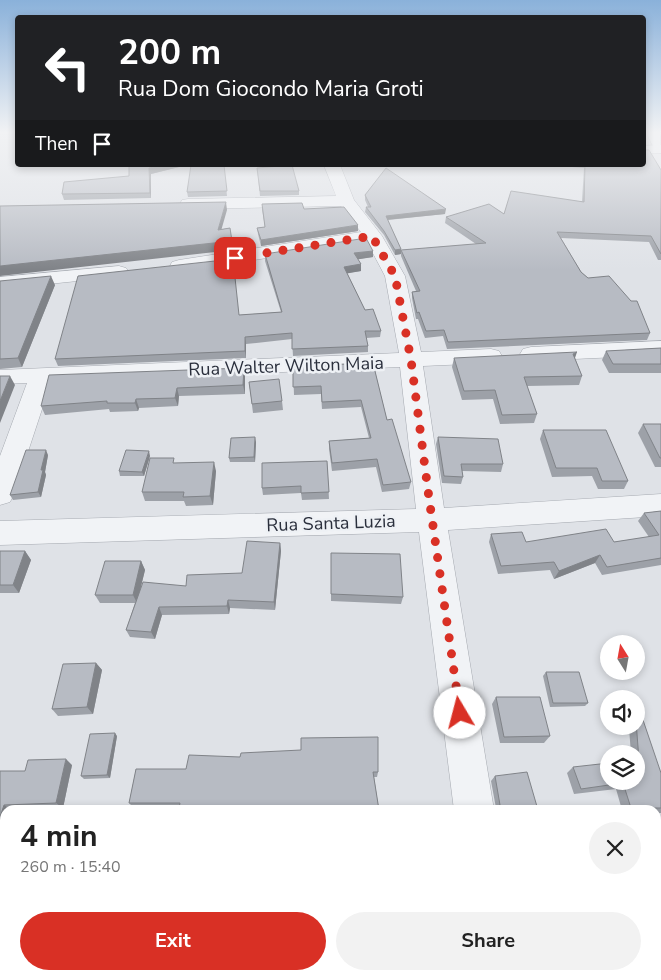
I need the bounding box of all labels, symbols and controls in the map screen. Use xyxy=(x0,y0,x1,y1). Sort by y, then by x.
text: 200 m xyxy=(118,29,221,76)
icon: left xyxy=(35,35,100,100)
text: Rua Dom Giocondo Maria Groti xyxy=(118,74,424,104)
icon: arrive xyxy=(88,130,116,158)
text: Then xyxy=(35,131,78,157)
pin xyxy=(214,237,256,279)
icon: arrive xyxy=(221,244,249,272)
street label: Rua Walter Wilton Maia xyxy=(188,351,384,381)
street label: Rua Santa Luzia xyxy=(266,509,396,537)
north arrow xyxy=(600,635,645,680)
map controls xyxy=(600,635,645,790)
position arrow xyxy=(433,686,485,738)
button: sound xyxy=(600,690,645,735)
button: layers xyxy=(600,745,645,790)
text: 4 min xyxy=(20,816,98,857)
button: close xyxy=(589,822,641,874)
text: 260 m · 15:40 xyxy=(20,856,121,878)
button: Exit xyxy=(20,912,326,970)
button: Share xyxy=(336,912,641,970)

